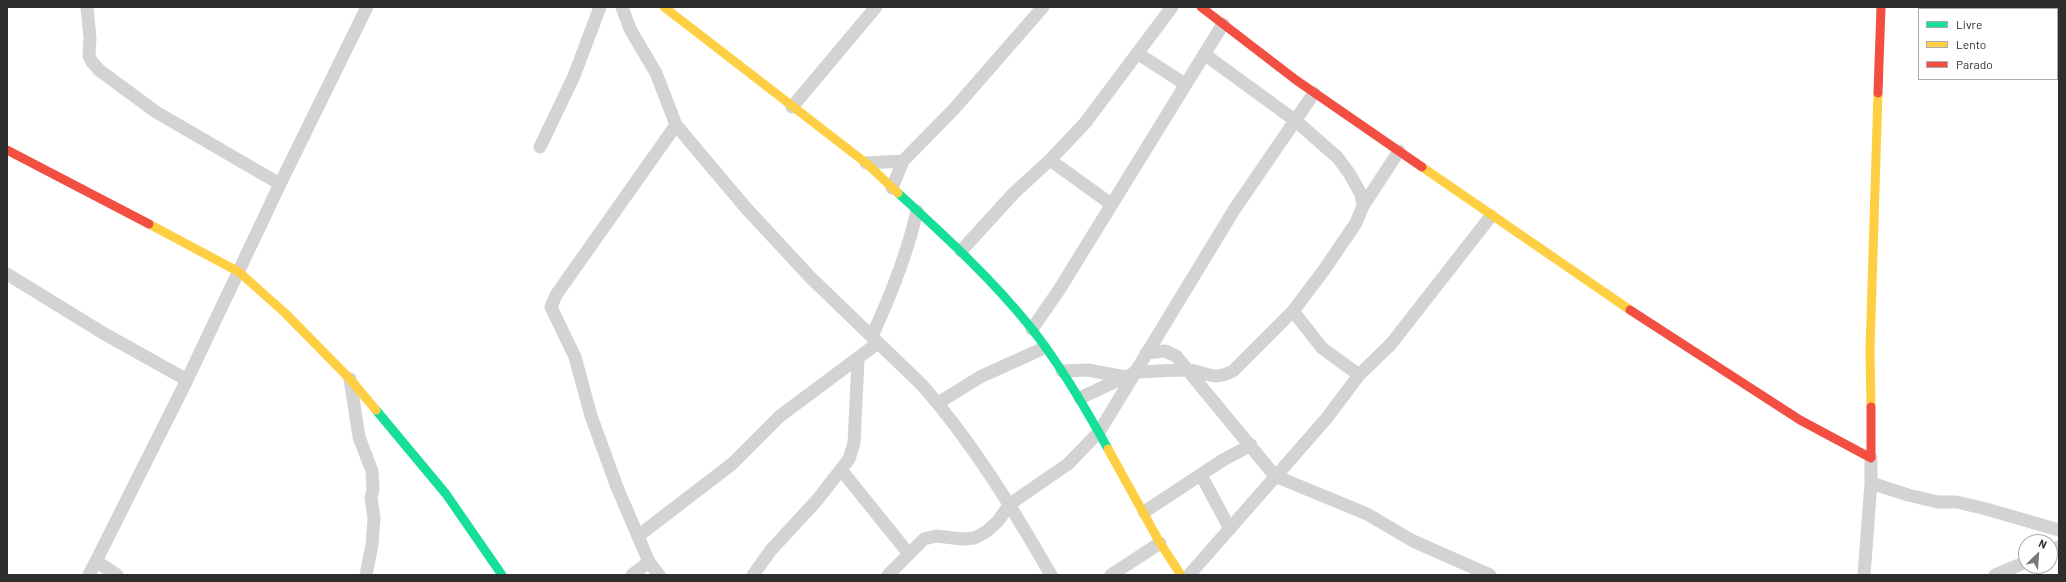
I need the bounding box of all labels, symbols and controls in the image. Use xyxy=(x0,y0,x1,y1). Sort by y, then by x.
legend xyxy=(1918,8,2058,80)
text: Livre xyxy=(1956,17,1982,31)
text: Lento xyxy=(1956,37,1986,51)
text: Parado xyxy=(1956,57,1993,71)
north arrow xyxy=(2018,534,2058,574)
text: N xyxy=(2037,536,2049,551)

